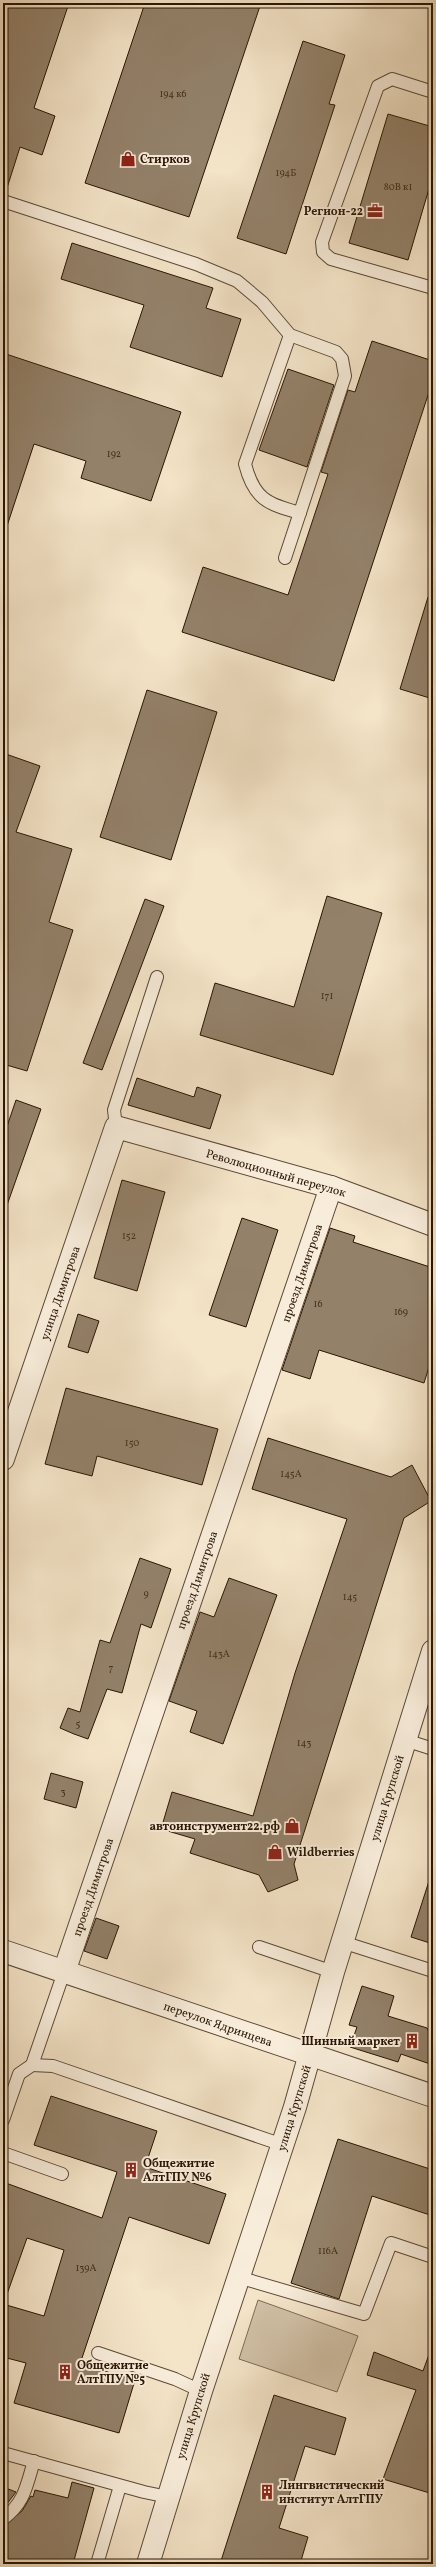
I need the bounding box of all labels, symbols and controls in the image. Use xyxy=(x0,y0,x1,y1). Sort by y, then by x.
house number: 194 к6 xyxy=(159,87,187,101)
shop icon: Стирков xyxy=(119,150,137,168)
place label: Стирков xyxy=(140,152,190,168)
house number: 194Б xyxy=(276,166,296,180)
house number: 80В к1 xyxy=(384,180,412,194)
office icon: Регион-22 xyxy=(366,202,384,220)
place label: Регион-22 xyxy=(304,204,363,220)
house number: 192 xyxy=(107,447,121,461)
house number: 171 xyxy=(321,989,333,1003)
street label: Революционный переулок xyxy=(204,1146,348,1202)
street label: проезд Димитрова xyxy=(279,1222,327,1325)
house number: 152 xyxy=(122,1229,136,1243)
street label: улица Димитрова xyxy=(37,1244,85,1343)
house number: 16 xyxy=(314,1297,322,1311)
house number: 169 xyxy=(394,1305,408,1319)
house number: 150 xyxy=(125,1436,139,1450)
house number: 145А xyxy=(280,1467,302,1481)
street label: проезд Димитрова xyxy=(174,1529,222,1632)
house number: 9 xyxy=(143,1587,149,1601)
house number: 145 xyxy=(343,1590,357,1604)
house number: 143А xyxy=(208,1647,230,1661)
house number: 7 xyxy=(109,1661,114,1675)
house number: 5 xyxy=(76,1717,81,1731)
house number: 143 xyxy=(297,1736,311,1750)
street label: улица Крупской xyxy=(367,1753,409,1843)
house number: 3 xyxy=(60,1785,66,1799)
shop icon: автоинструмент22.рф xyxy=(283,1817,301,1835)
place label: автоинструмент22.рф xyxy=(150,1819,281,1835)
street label: проезд Димитрова xyxy=(70,1836,118,1939)
shop icon: Wildberries xyxy=(266,1843,284,1861)
place label: Wildberries xyxy=(287,1845,355,1861)
street label: переулок Ядринцева xyxy=(161,1999,274,2051)
building icon: Шинный маркет xyxy=(403,2032,421,2050)
place label: Шинный маркет xyxy=(301,2034,400,2050)
street label: улица Крупской xyxy=(274,2063,316,2153)
place label: Общежитие АлтГПУ №6 xyxy=(143,2156,215,2186)
building icon: Общежитие АлтГПУ №6 xyxy=(122,2161,140,2179)
house number: 116А xyxy=(318,2244,338,2258)
house number: 139А xyxy=(75,2261,97,2275)
place label: Общежитие АлтГПУ №5 xyxy=(77,2358,149,2388)
building icon: Общежитие АлтГПУ №5 xyxy=(56,2363,74,2381)
street label: улица Крупской xyxy=(173,2371,215,2461)
place label: Лингвистический институт АлтГПУ xyxy=(279,2478,385,2508)
building icon: Лингвистический институт АлтГПУ xyxy=(258,2483,276,2501)

